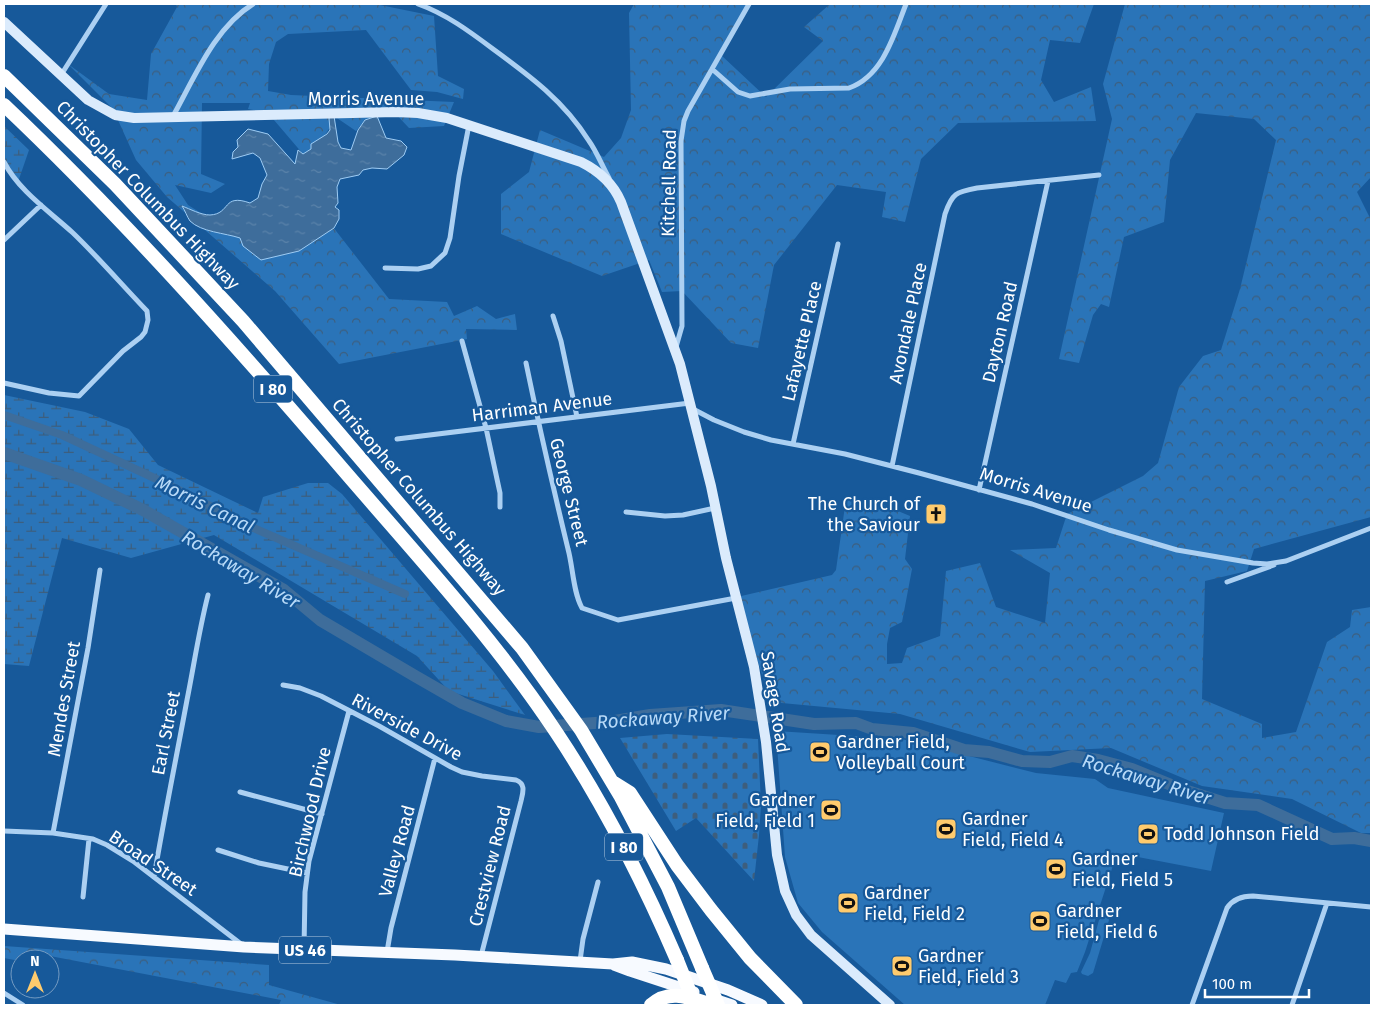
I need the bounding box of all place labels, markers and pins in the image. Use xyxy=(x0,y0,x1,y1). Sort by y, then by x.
place label: The Church of the Saviour xyxy=(808,493,922,536)
church icon: The Church of the Saviour xyxy=(924,502,948,526)
place label: Gardner Field, Volleyball Court xyxy=(836,731,965,774)
sports icon: Gardner Field, Volleyball Court xyxy=(808,740,832,764)
place label: Gardner Field, Field 1 xyxy=(715,789,815,832)
sports icon: Gardner Field, Field 1 xyxy=(819,798,843,822)
place label: Gardner Field, Field 4 xyxy=(962,808,1064,851)
sports icon: Gardner Field, Field 4 xyxy=(934,817,958,841)
sports icon: Todd Johnson Field xyxy=(1136,822,1160,846)
place label: Todd Johnson Field xyxy=(1164,823,1320,845)
place label: Gardner Field, Field 5 xyxy=(1072,848,1173,891)
sports icon: Gardner Field, Field 5 xyxy=(1044,857,1068,881)
place label: Gardner Field, Field 2 xyxy=(864,882,965,925)
sports icon: Gardner Field, Field 2 xyxy=(836,891,860,915)
place label: Gardner Field, Field 6 xyxy=(1056,900,1158,943)
sports icon: Gardner Field, Field 6 xyxy=(1028,909,1052,933)
place label: Gardner Field, Field 3 xyxy=(918,945,1019,988)
sports icon: Gardner Field, Field 3 xyxy=(890,954,914,978)

